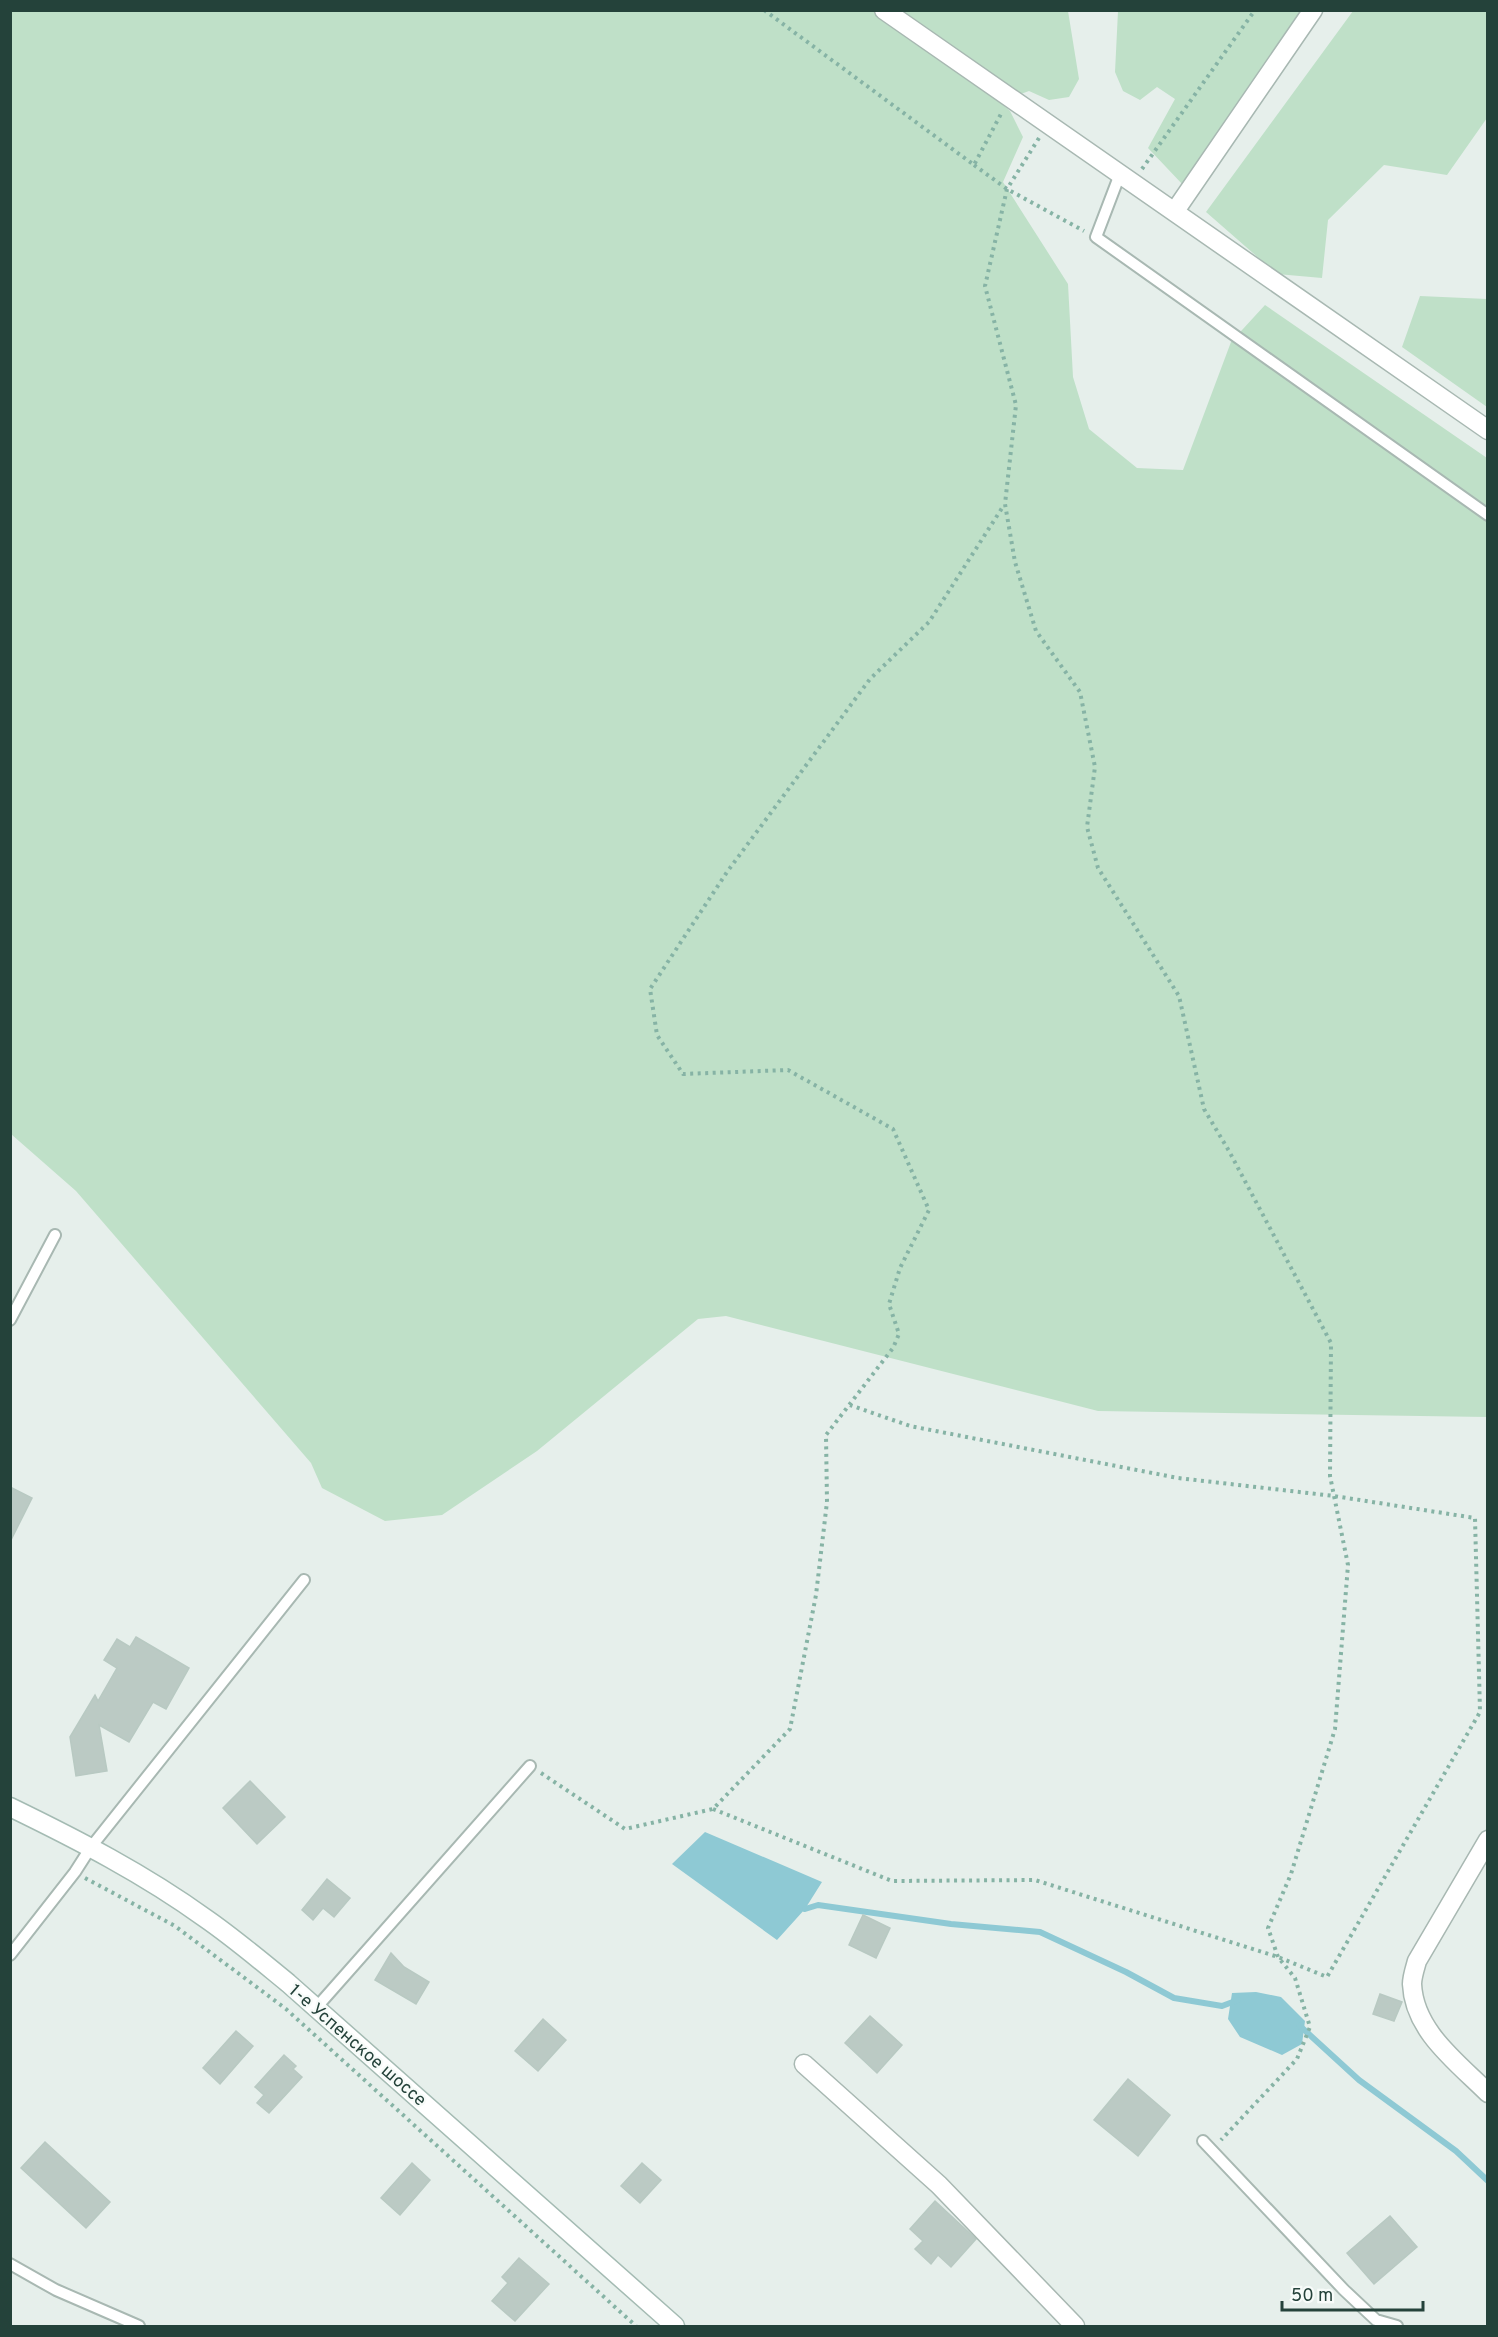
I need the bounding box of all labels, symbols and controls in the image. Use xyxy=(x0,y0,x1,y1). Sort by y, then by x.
street label: 1-е Успенское шоссе xyxy=(283,1980,431,2112)
scale bar xyxy=(1282,2274,1423,2312)
text: 50 m xyxy=(1291,2285,1333,2308)

